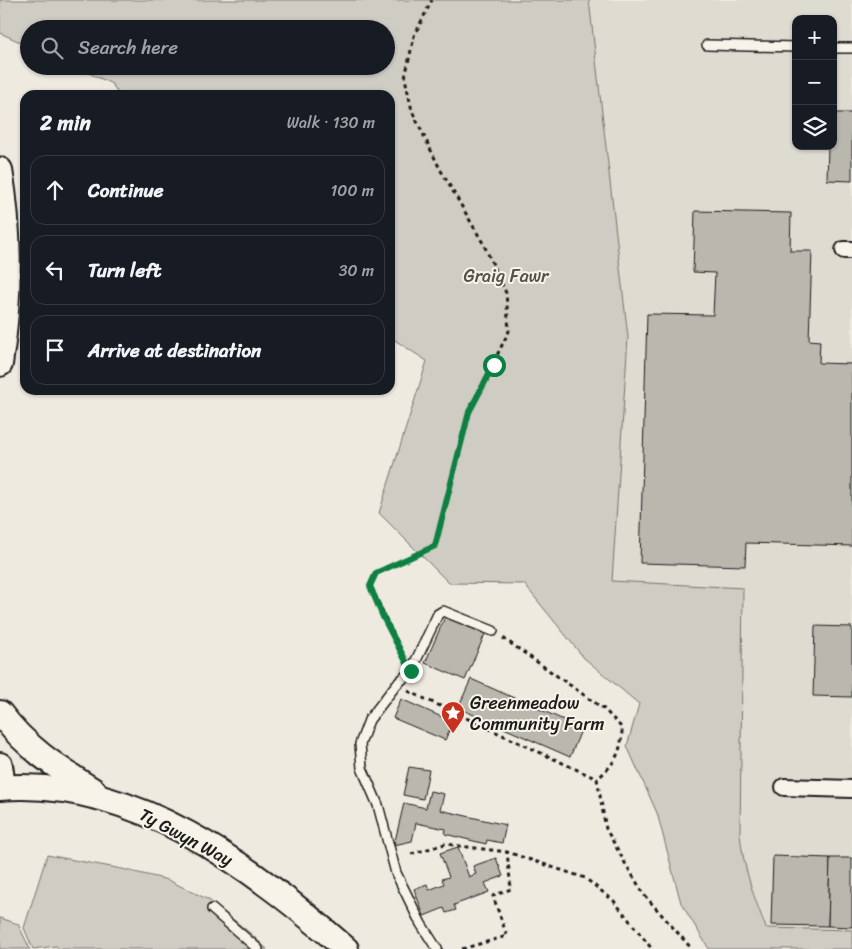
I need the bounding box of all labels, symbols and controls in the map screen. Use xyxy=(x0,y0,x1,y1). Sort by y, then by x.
map controls xyxy=(792,15,837,150)
button: + xyxy=(792,15,837,60)
search box xyxy=(20,20,395,75)
text: Search here xyxy=(78,31,178,64)
icon: search xyxy=(38,34,66,62)
button: − xyxy=(792,60,837,105)
text: 2 min xyxy=(40,104,91,142)
button: layers xyxy=(792,105,837,150)
text: Walk · 130 m xyxy=(287,108,375,137)
text: Continue xyxy=(88,174,164,207)
icon: ahead xyxy=(41,176,69,204)
text: 100 m xyxy=(330,176,374,205)
text: Turn left xyxy=(88,254,161,287)
icon: left xyxy=(41,256,69,284)
text: 30 m xyxy=(339,256,374,285)
park label: Graig Fawr xyxy=(463,260,550,292)
text: Arrive at destination xyxy=(88,334,261,367)
icon: arrive xyxy=(41,336,69,364)
route start xyxy=(483,354,506,377)
route end xyxy=(400,660,423,683)
place label: Greenmeadow Community Farm xyxy=(470,687,605,740)
place icon: Greenmeadow Community Farm xyxy=(440,700,466,734)
street label: Ty Gwyn Way xyxy=(133,799,239,875)

